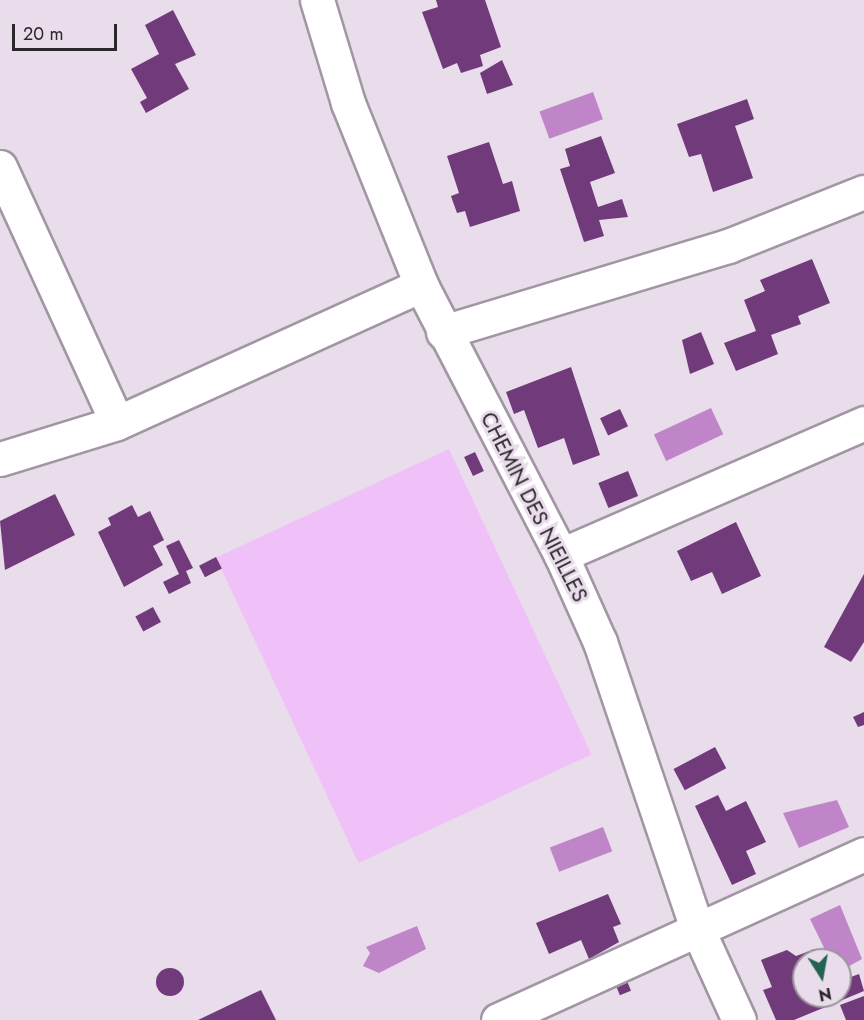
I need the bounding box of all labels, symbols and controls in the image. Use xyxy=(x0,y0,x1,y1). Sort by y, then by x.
scale bar xyxy=(15,12,120,50)
text: 20 m xyxy=(23,21,63,47)
street label: CHEMIN DES NIEILLES xyxy=(475,408,593,606)
north arrow xyxy=(792,948,852,1008)
text: N xyxy=(817,982,834,1007)

